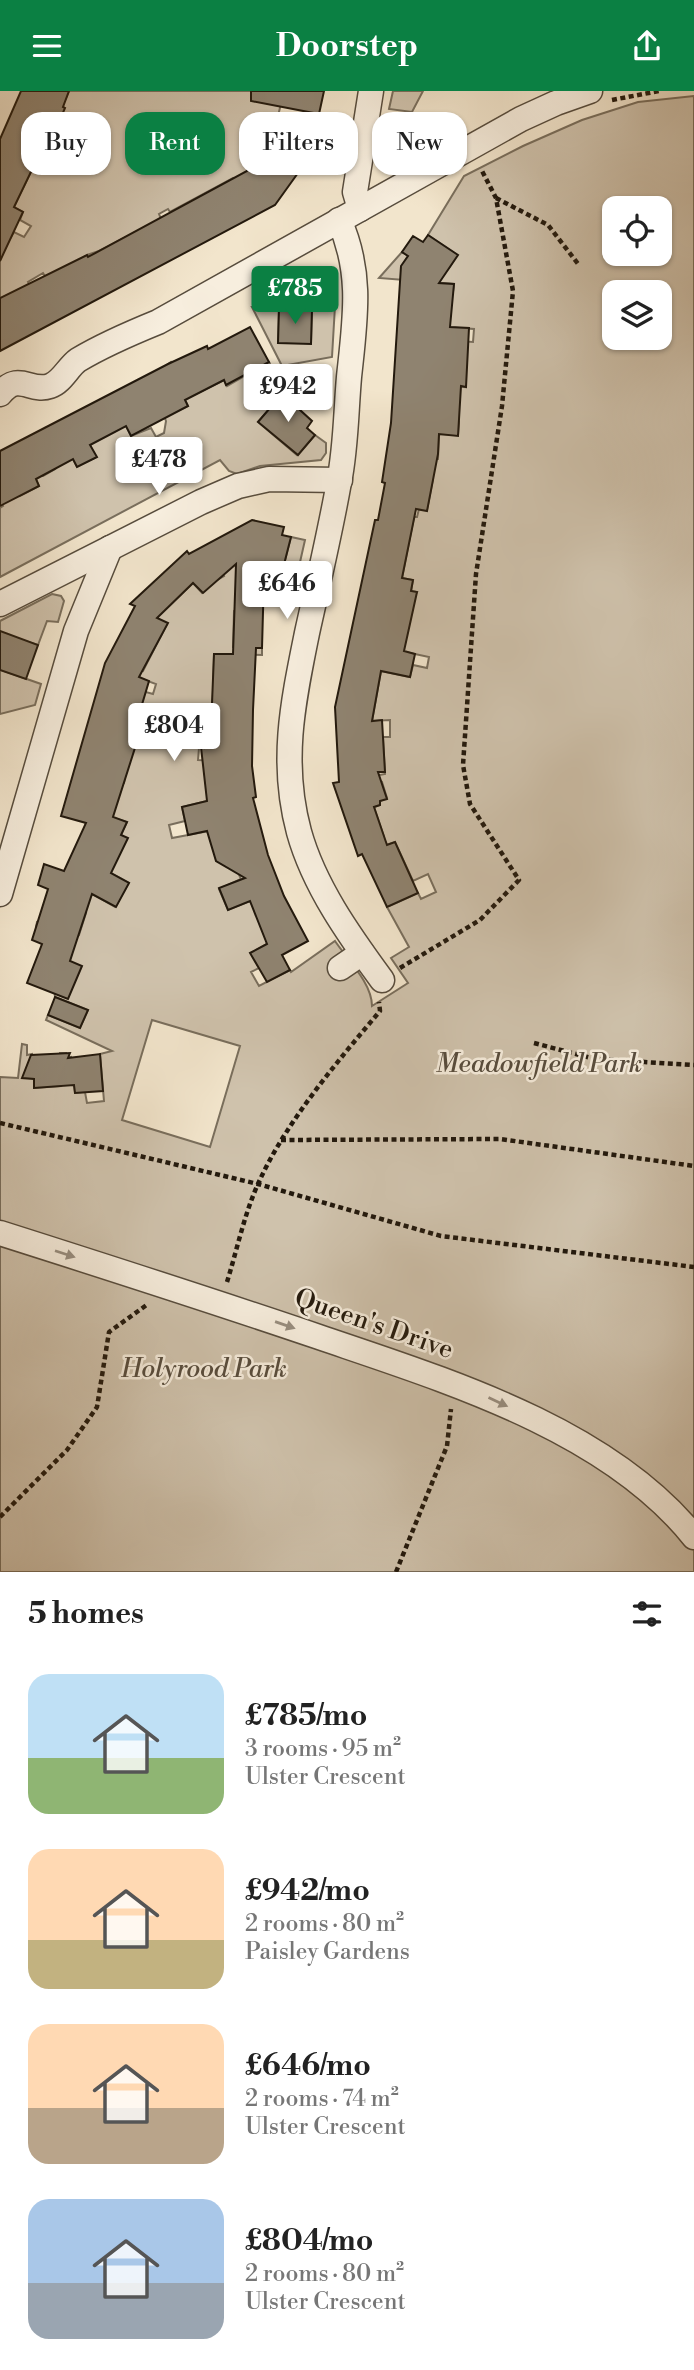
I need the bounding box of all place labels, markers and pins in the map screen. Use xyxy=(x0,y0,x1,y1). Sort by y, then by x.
pin: £785 xyxy=(254,267,336,326)
pin: £942 xyxy=(247,365,329,424)
pin: £478 xyxy=(118,437,200,497)
pin: £646 xyxy=(246,561,328,621)
pin: £804 xyxy=(133,703,215,763)

